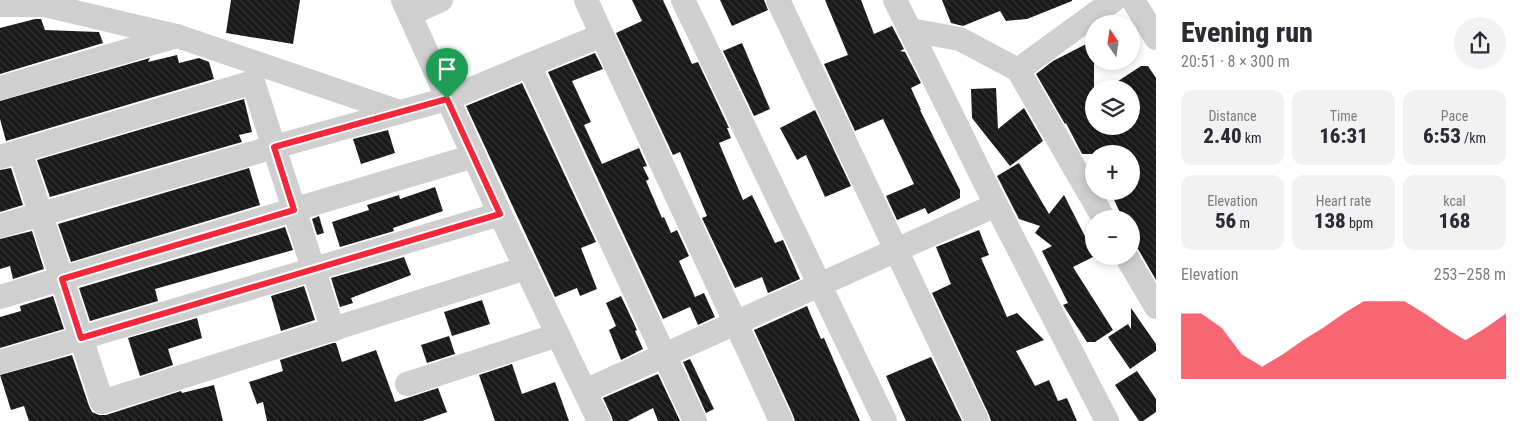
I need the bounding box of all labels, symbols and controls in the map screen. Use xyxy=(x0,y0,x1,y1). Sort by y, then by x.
north arrow xyxy=(1085,15,1140,70)
map controls xyxy=(1085,15,1140,265)
text: Evening run xyxy=(1181,16,1313,49)
button: share xyxy=(1454,17,1506,69)
pin xyxy=(426,48,468,99)
text: 20:51 · 8 × 300 m xyxy=(1181,52,1290,71)
icon: arrive xyxy=(433,55,461,83)
button: layers xyxy=(1085,80,1140,135)
text: Distance xyxy=(1208,108,1257,124)
text: Time xyxy=(1330,108,1357,124)
text: Pace xyxy=(1441,108,1468,124)
text: 2.40 xyxy=(1203,124,1242,148)
text: 16:31 xyxy=(1319,124,1368,148)
text: 6:53 xyxy=(1423,124,1461,148)
text: km xyxy=(1242,130,1262,146)
text: /km xyxy=(1461,130,1486,146)
button: + xyxy=(1085,145,1140,200)
text: Elevation xyxy=(1207,193,1258,209)
text: Heart rate xyxy=(1316,193,1371,209)
text: kcal xyxy=(1443,193,1466,209)
text: 56 xyxy=(1215,209,1236,233)
text: 138 xyxy=(1314,209,1346,233)
text: 168 xyxy=(1438,209,1471,233)
button: − xyxy=(1085,210,1140,265)
text: m xyxy=(1236,215,1250,231)
text: bpm xyxy=(1346,215,1373,231)
text: Elevation xyxy=(1181,265,1239,284)
text: 253–258 m xyxy=(1434,265,1506,284)

